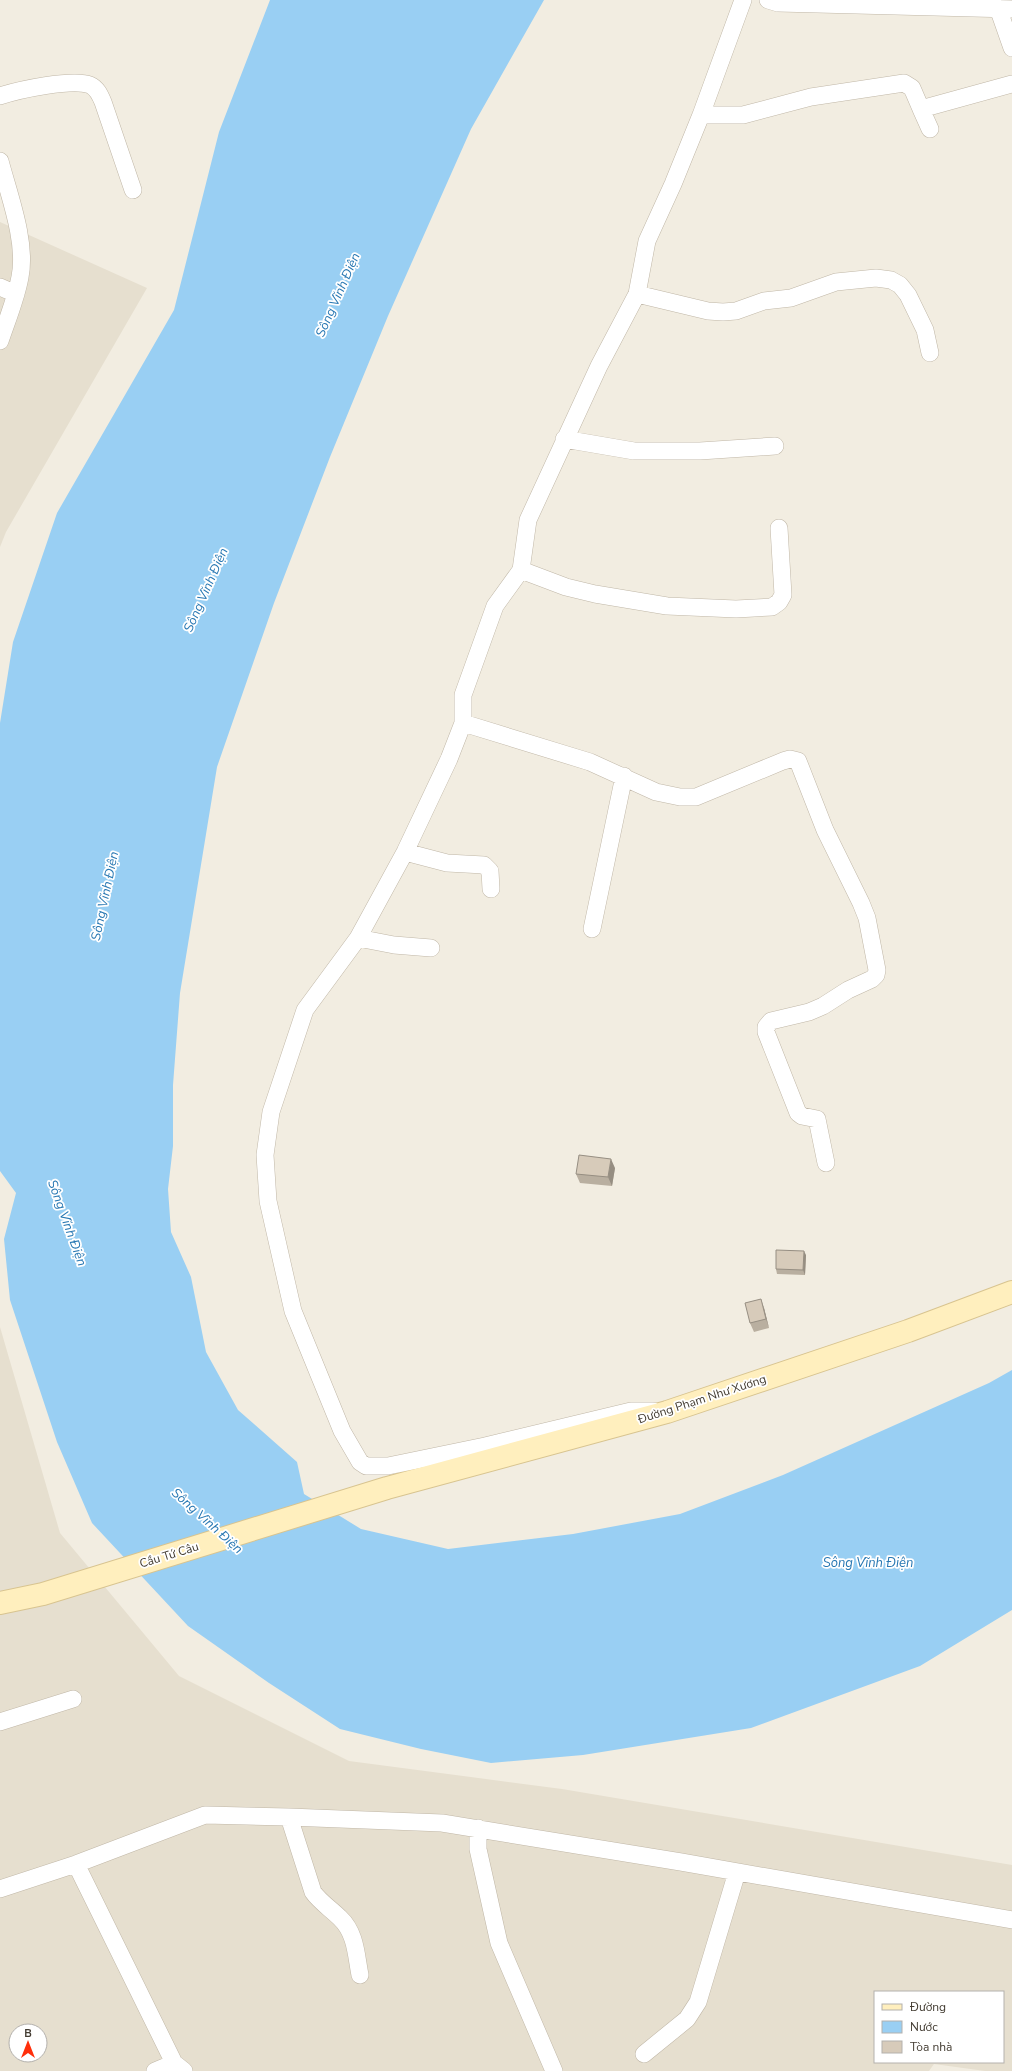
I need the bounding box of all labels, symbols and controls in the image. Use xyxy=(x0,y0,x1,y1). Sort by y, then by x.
water label: Sông Vĩnh Điện xyxy=(311,250,365,340)
water label: Sông Vĩnh Điện xyxy=(179,545,233,635)
water label: Sông Vĩnh Điện xyxy=(87,850,123,942)
water label: Sông Vĩnh Điện xyxy=(43,1177,91,1269)
street label: Đường Phạm Như Xương xyxy=(635,1371,768,1428)
water label: Sông Vĩnh Điện xyxy=(167,1484,247,1558)
street label: Cầu Tứ Câu xyxy=(137,1538,201,1572)
water label: Sông Vĩnh Điện xyxy=(823,1554,913,1572)
legend xyxy=(874,1991,1004,2063)
text: Đường xyxy=(909,1999,946,2015)
text: Nước xyxy=(910,2019,938,2035)
north arrow xyxy=(8,2023,48,2063)
text: B xyxy=(24,2026,32,2041)
text: Tòa nhà xyxy=(910,2039,952,2055)

